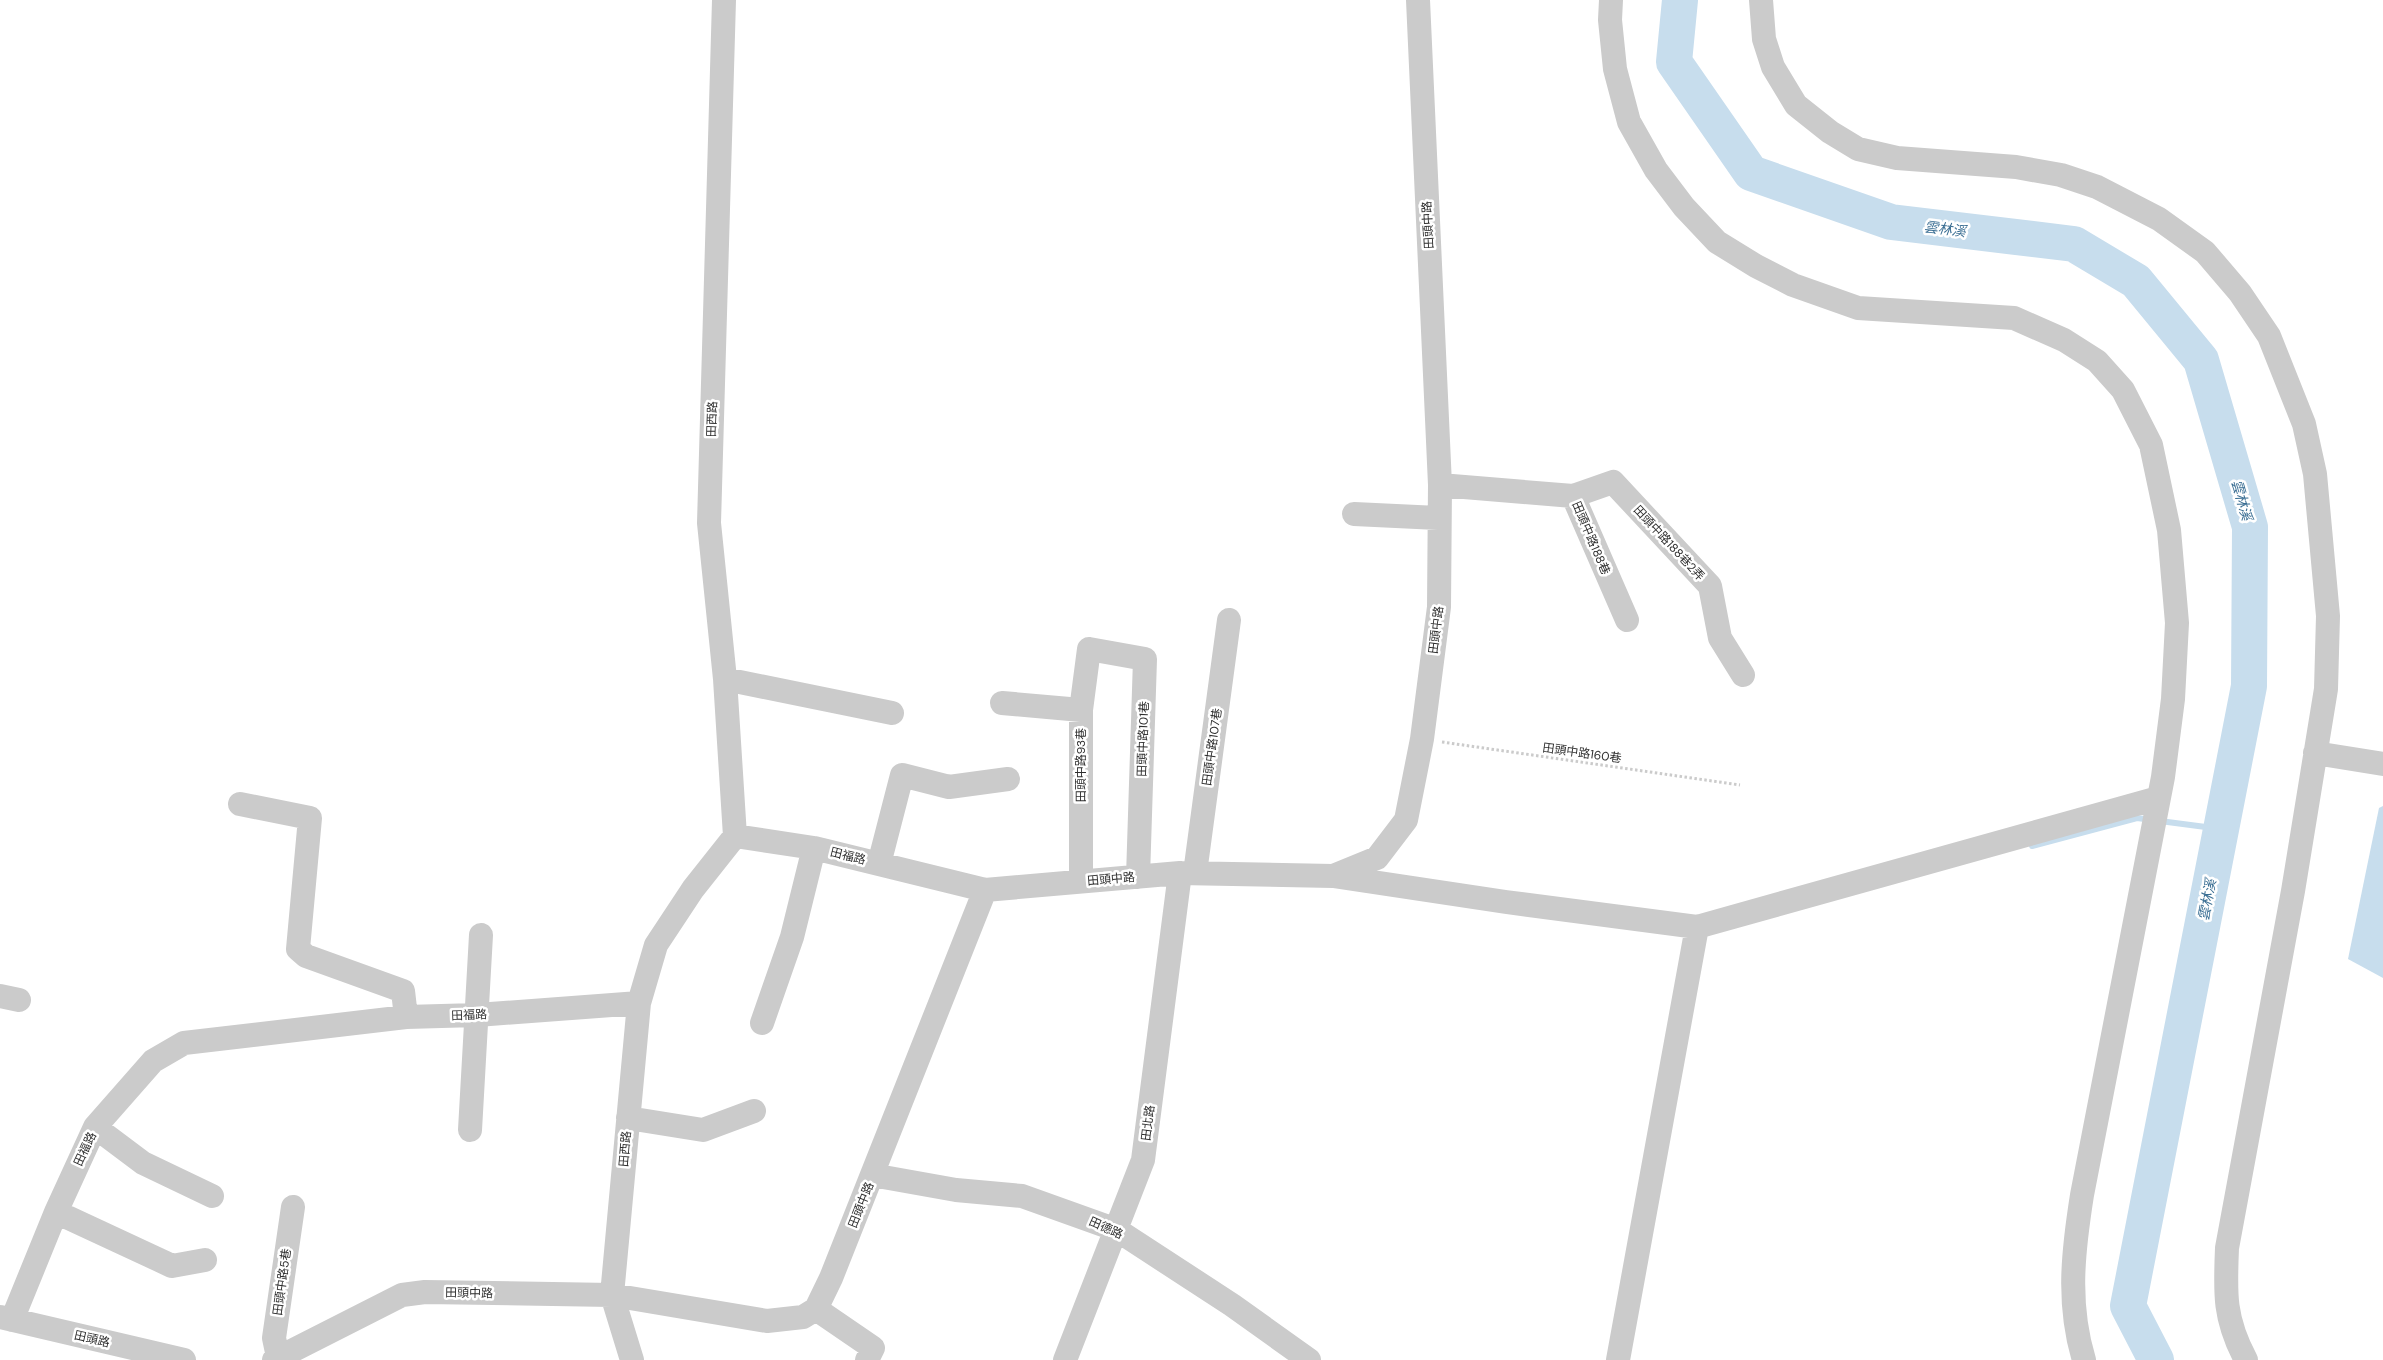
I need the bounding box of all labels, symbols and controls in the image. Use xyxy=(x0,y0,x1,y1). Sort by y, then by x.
street label: 田頭中路 xyxy=(1419,201,1437,249)
water label: 雲林溪 xyxy=(1923,218,1969,241)
street label: 田西路 xyxy=(703,401,721,437)
water label: 雲林溪 xyxy=(2228,477,2257,525)
street label: 田頭中路188巷 xyxy=(1568,499,1614,577)
street label: 田頭中路188巷2弄 xyxy=(1630,502,1708,584)
street label: 田頭中路 xyxy=(1425,605,1447,655)
street label: 田頭中路101巷 xyxy=(1134,701,1152,777)
street label: 田頭中路107巷 xyxy=(1199,707,1225,787)
street label: 田頭中路93巷 xyxy=(1073,728,1089,802)
street label: 田頭中路160巷 xyxy=(1542,740,1622,766)
street label: 田福路 xyxy=(829,844,867,868)
street label: 田頭中路 xyxy=(1086,869,1136,889)
water label: 雲林溪 xyxy=(2194,876,2220,922)
street label: 田福路 xyxy=(451,1006,487,1024)
street label: 田北路 xyxy=(1138,1104,1158,1142)
street label: 田福路 xyxy=(70,1129,100,1169)
street label: 田西路 xyxy=(615,1130,635,1168)
street label: 田頭中路 xyxy=(845,1180,877,1230)
street label: 田德路 xyxy=(1086,1213,1126,1243)
street label: 田頭中路5巷 xyxy=(269,1248,295,1316)
street label: 田頭中路 xyxy=(445,1285,493,1301)
street label: 田頭路 xyxy=(73,1327,111,1351)

